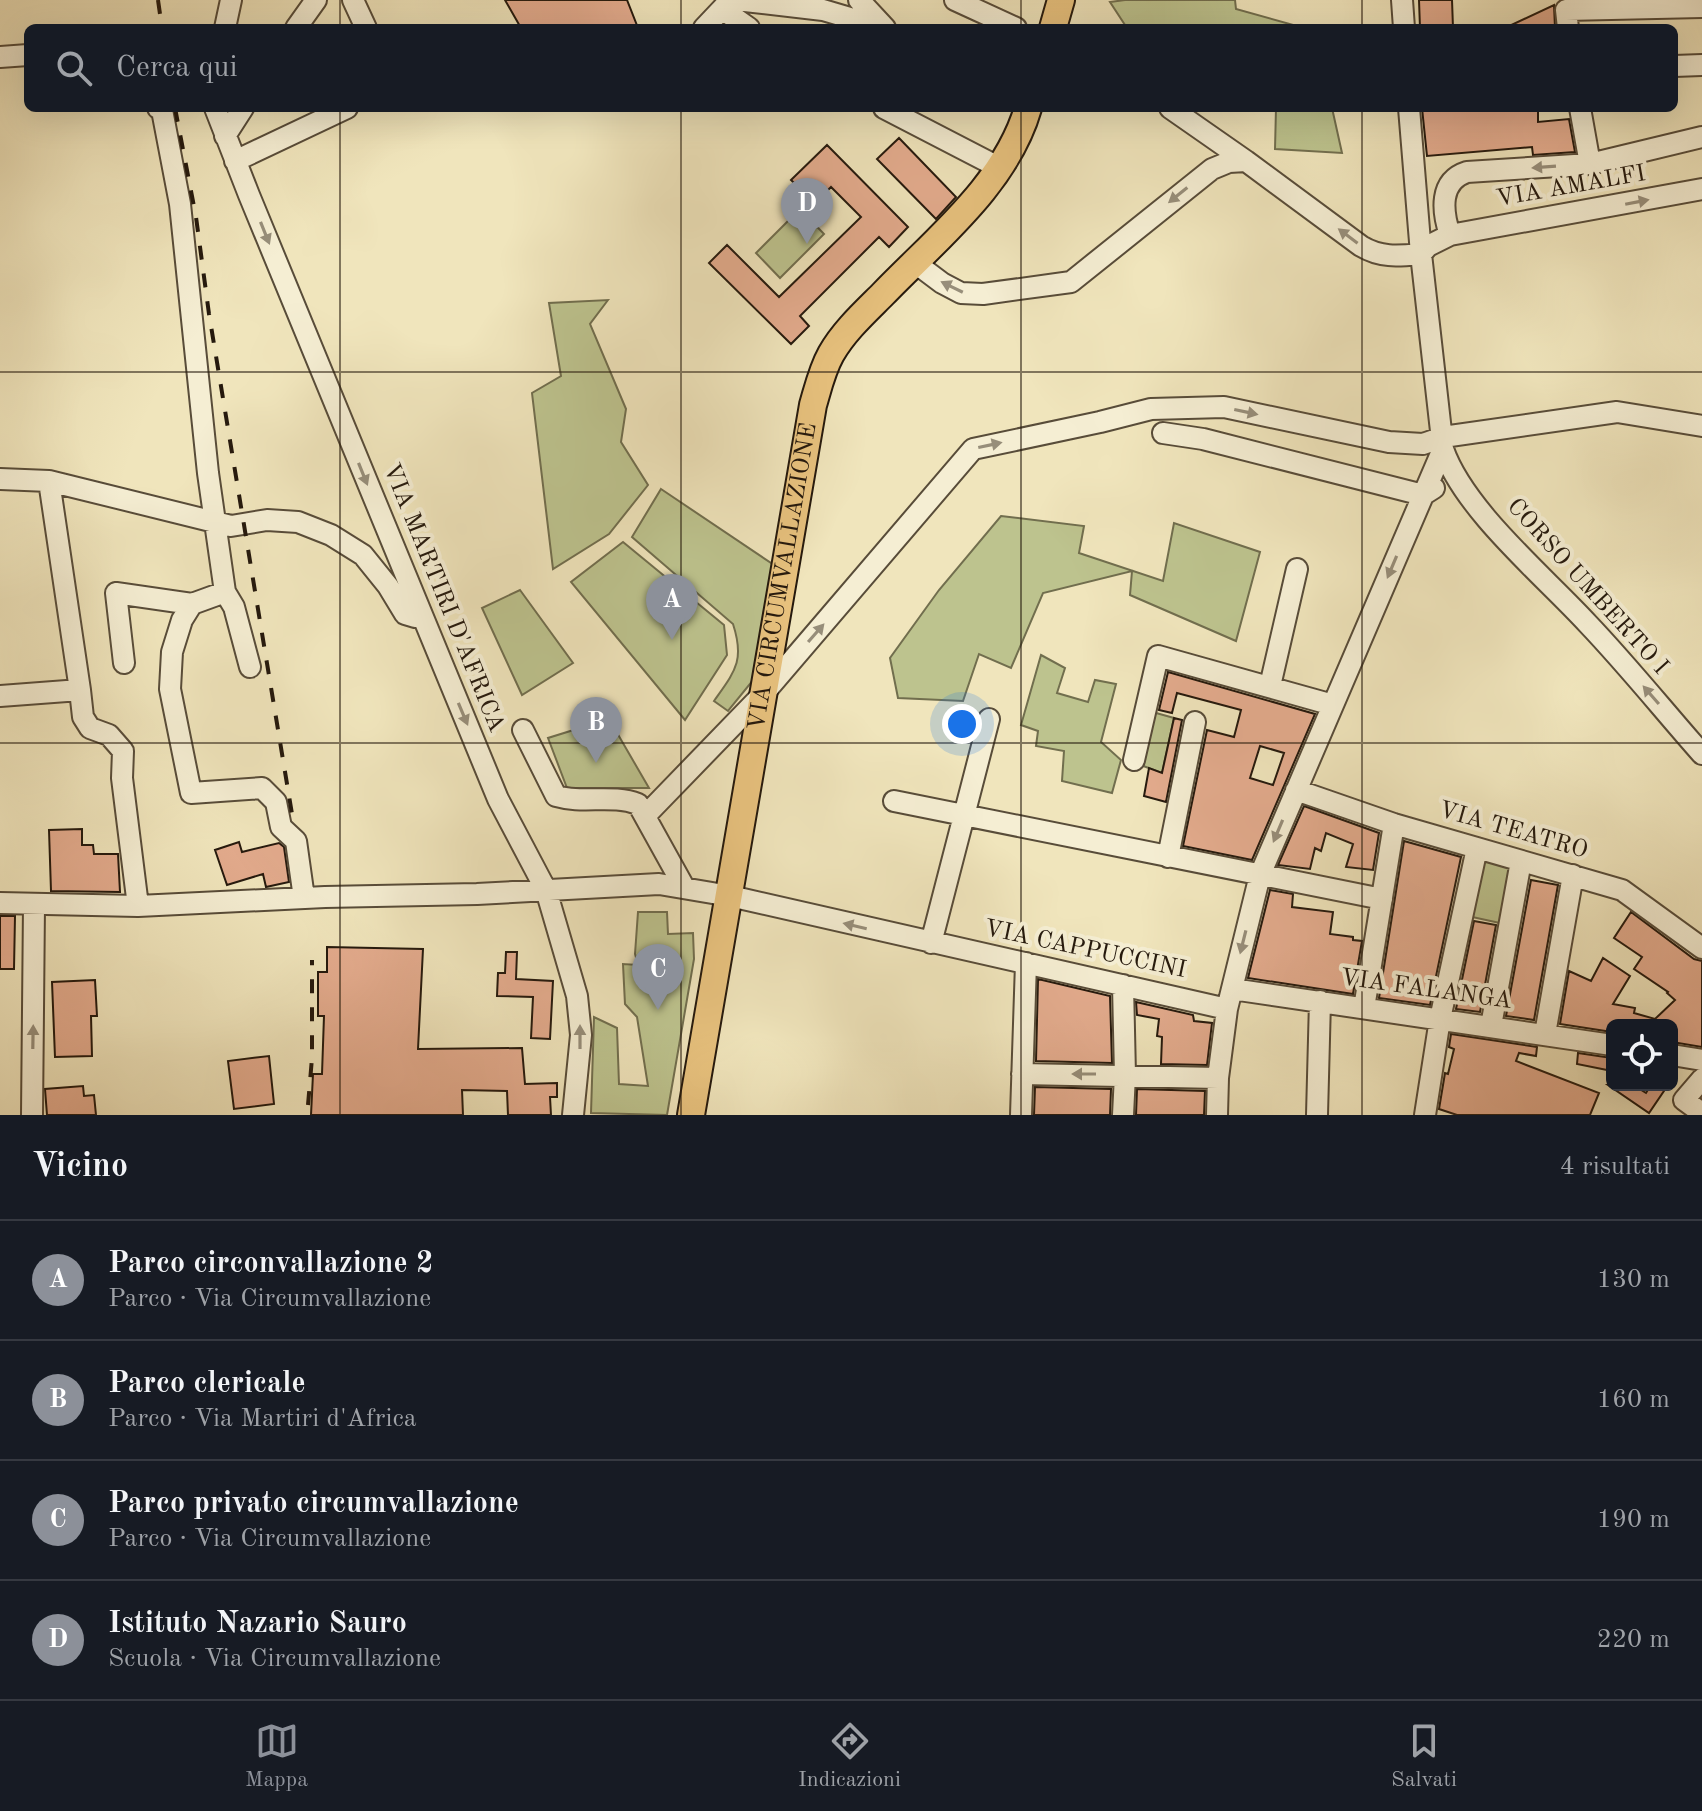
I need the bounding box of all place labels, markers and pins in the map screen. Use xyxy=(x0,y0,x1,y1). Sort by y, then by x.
pin: D xyxy=(781,178,833,244)
pin: A xyxy=(646,574,698,640)
pin: B xyxy=(570,697,622,763)
pin: C xyxy=(632,944,684,1010)

